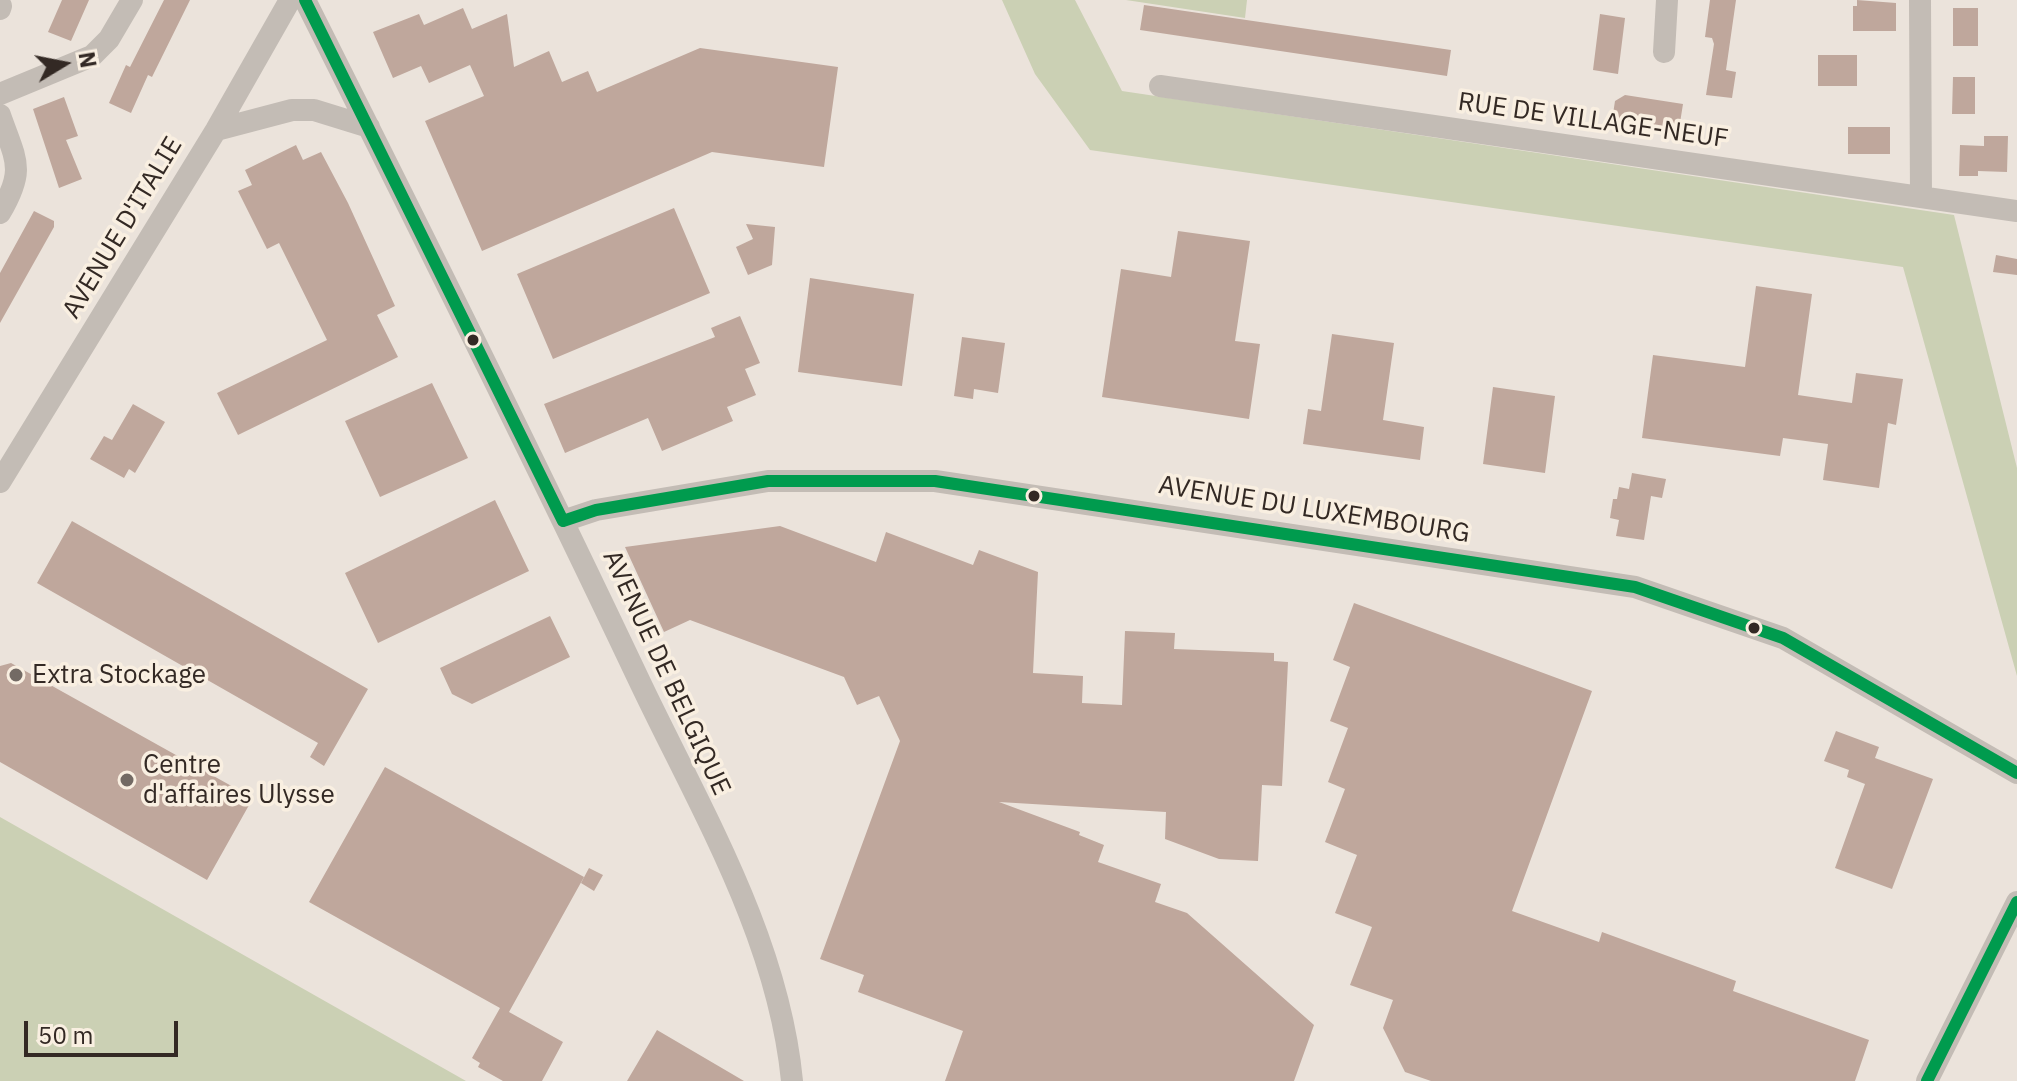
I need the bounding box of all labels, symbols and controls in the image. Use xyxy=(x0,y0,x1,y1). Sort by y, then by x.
north arrow xyxy=(24,24,104,104)
text: N xyxy=(72,49,104,70)
street label: RUE DE VILLAGE-NEUF xyxy=(1456,87,1730,155)
street label: AVENUE D'ITALIE xyxy=(57,132,189,324)
unlabelled marker xyxy=(465,332,481,348)
street label: AVENUE DU LUXEMBOURG xyxy=(1156,470,1472,550)
unlabelled marker xyxy=(1026,488,1042,504)
street label: AVENUE DE BELGIQUE xyxy=(596,546,736,800)
unlabelled marker xyxy=(1746,620,1762,636)
place label: Extra Stockage xyxy=(32,659,206,691)
marker: Extra Stockage xyxy=(7,666,25,684)
place label: Centre d'affaires Ulysse xyxy=(143,749,335,810)
marker: Centre d'affaires Ulysse xyxy=(118,771,136,789)
scale bar xyxy=(28,1005,182,1055)
text: 50 m xyxy=(38,1019,93,1051)

